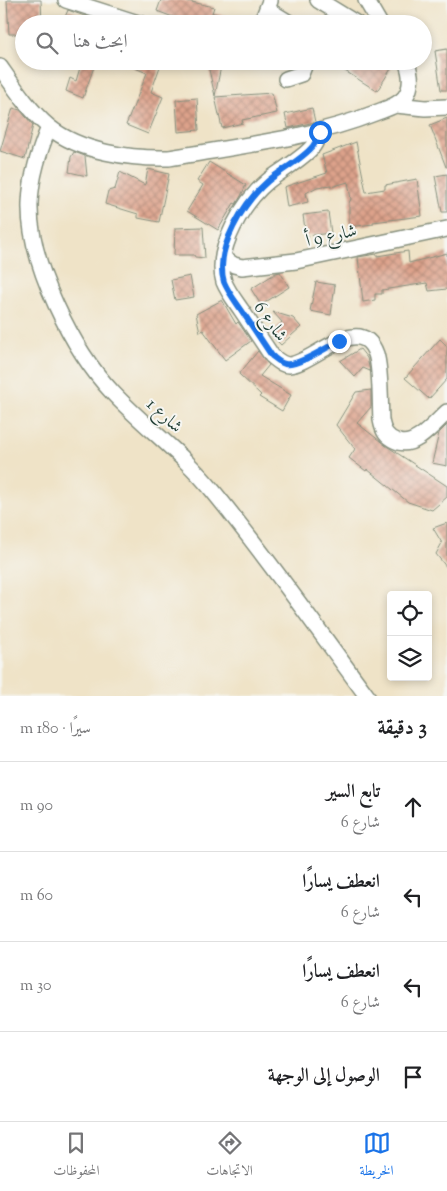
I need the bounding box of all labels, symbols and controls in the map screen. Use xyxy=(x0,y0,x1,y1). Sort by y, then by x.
search box xyxy=(15,15,432,70)
icon: search xyxy=(33,29,61,57)
text: ابحث هنا xyxy=(73,29,128,56)
route start xyxy=(309,121,332,144)
street label: شارع 9 أ xyxy=(303,217,359,255)
street label: شارع 6 xyxy=(246,297,293,348)
route end xyxy=(328,330,351,353)
street label: شارع 1 xyxy=(140,393,188,440)
map controls xyxy=(387,591,432,681)
button: locate xyxy=(387,591,432,636)
button: layers xyxy=(387,636,432,681)
text: 3 دقيقة xyxy=(377,714,427,744)
text: سيرًا · 180 m xyxy=(20,718,91,741)
text: تابع السير xyxy=(326,779,380,806)
icon: ahead xyxy=(399,793,427,821)
text: 90 m xyxy=(20,795,53,818)
text: شارع 6 xyxy=(341,812,380,835)
text: انعطف يسارًا xyxy=(302,869,380,896)
icon: left xyxy=(399,883,427,911)
text: 60 m xyxy=(20,885,53,908)
text: شارع 6 xyxy=(341,902,380,925)
text: انعطف يسارًا xyxy=(302,959,380,986)
icon: left xyxy=(399,973,427,1001)
text: 30 m xyxy=(20,975,51,998)
text: شارع 6 xyxy=(341,992,380,1015)
text: الوصول إلى الوجهة xyxy=(268,1063,380,1090)
icon: arrive xyxy=(399,1063,427,1091)
tab: المحفوظات xyxy=(53,1129,100,1184)
tab: الاتجاهات xyxy=(206,1129,253,1184)
tab: الخريطة xyxy=(360,1129,394,1184)

